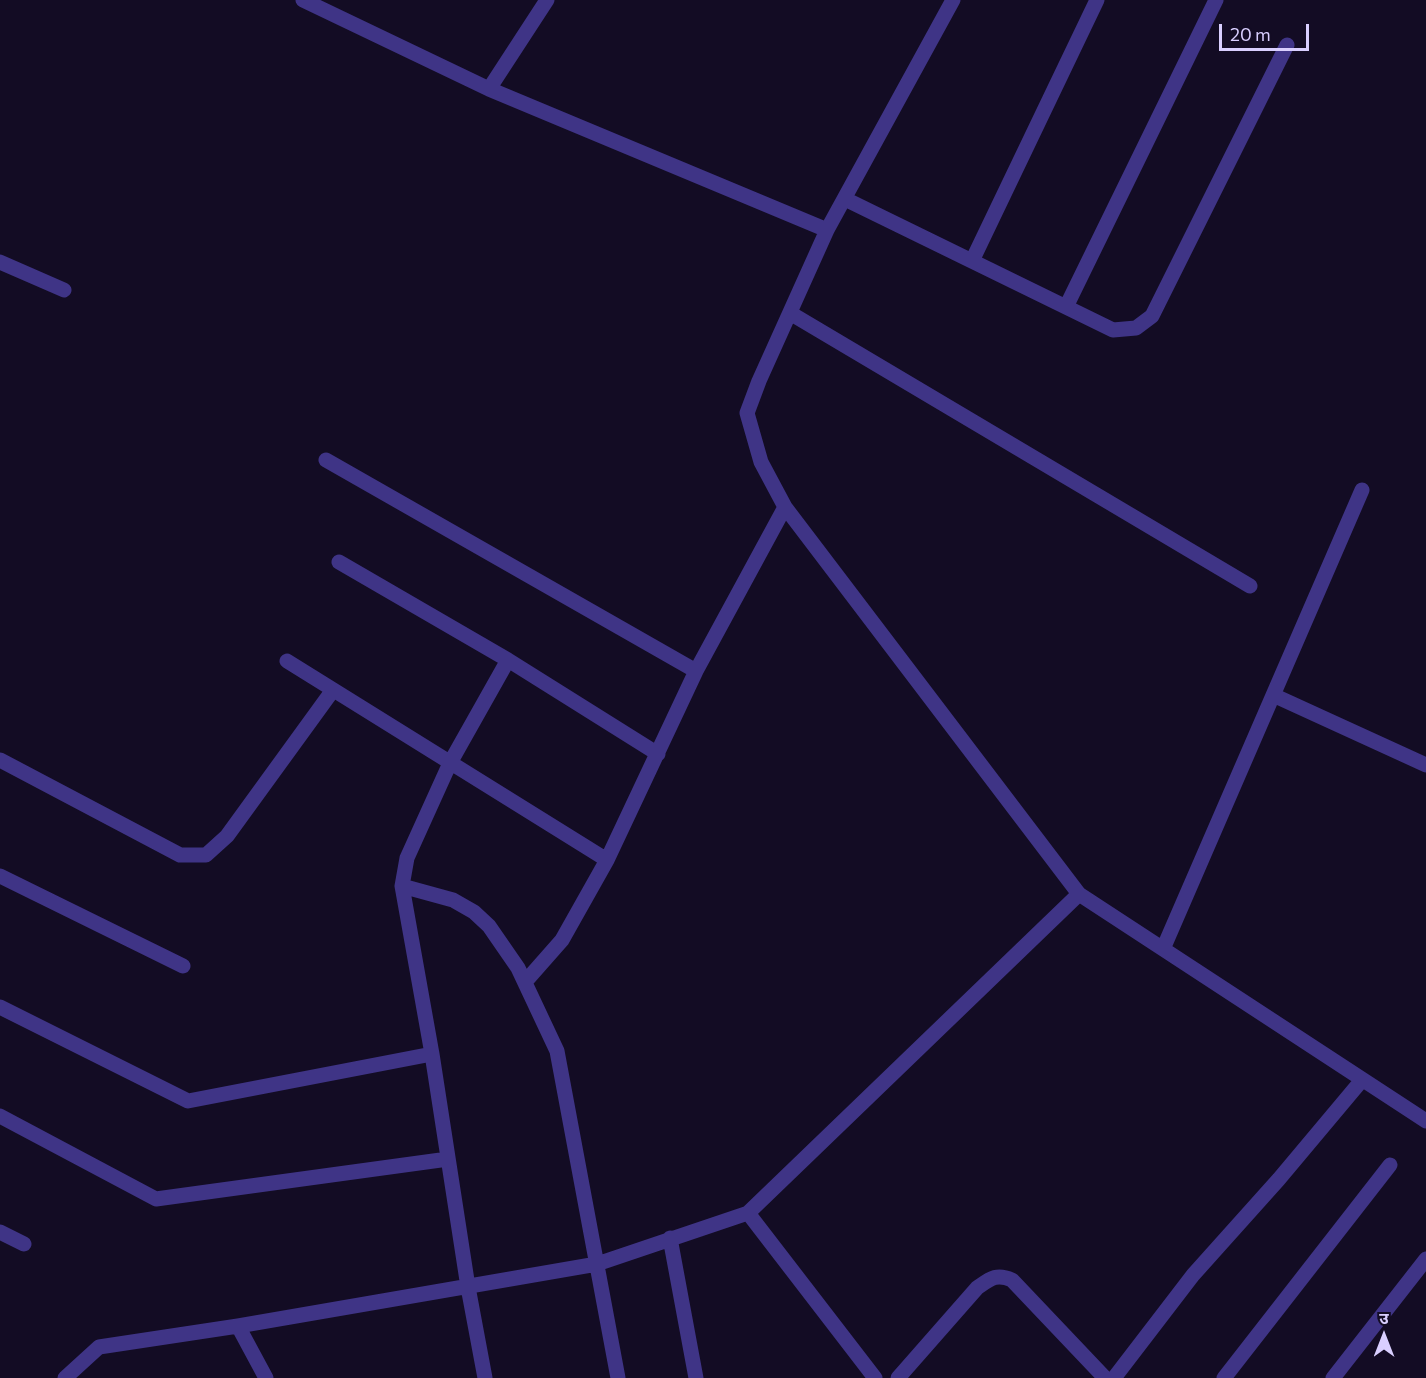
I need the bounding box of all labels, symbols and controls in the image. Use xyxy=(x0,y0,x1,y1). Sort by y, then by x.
scale bar xyxy=(1222,12,1312,50)
text: 20 m xyxy=(1230,23,1271,45)
north arrow xyxy=(1354,1306,1414,1366)
text: उ xyxy=(1379,1308,1389,1327)

